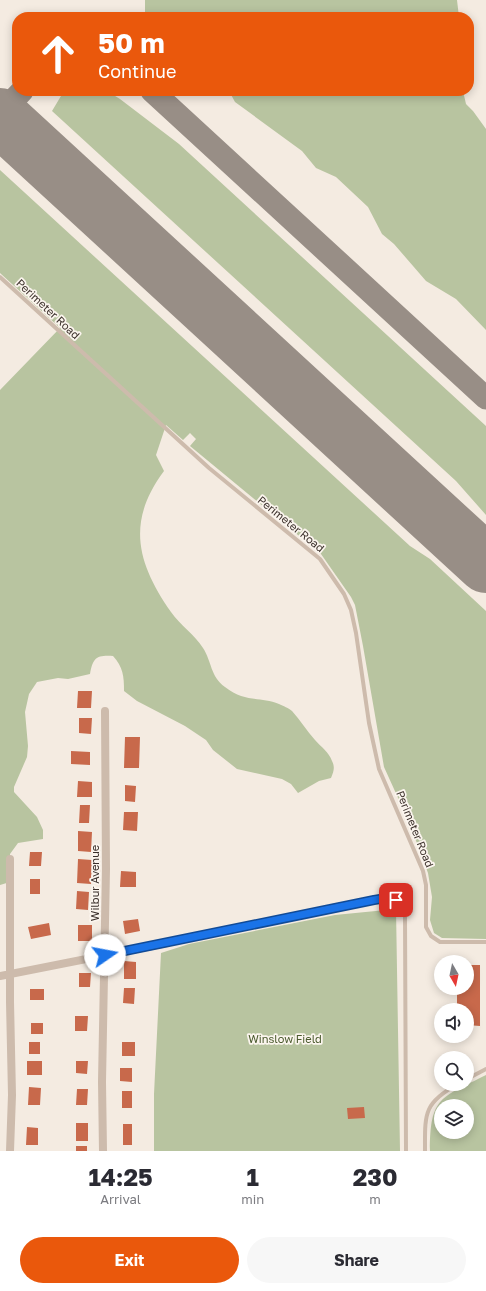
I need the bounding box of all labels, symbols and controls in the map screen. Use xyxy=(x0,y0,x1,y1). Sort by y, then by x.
text: 50 m xyxy=(98,26,165,59)
icon: ahead xyxy=(32,28,84,80)
text: Continue xyxy=(98,60,176,82)
street label: Perimeter Road xyxy=(14,276,83,341)
street label: Perimeter Road xyxy=(256,493,327,554)
street label: Perimeter Road xyxy=(394,789,437,869)
street label: Wilbur Avenue xyxy=(88,845,101,921)
pin xyxy=(379,883,413,917)
icon: arrive xyxy=(385,889,407,911)
position arrow xyxy=(84,934,126,976)
north arrow xyxy=(434,955,474,995)
map controls xyxy=(434,955,474,1139)
button: sound xyxy=(434,1003,474,1043)
park label: Winslow Field xyxy=(248,1032,322,1045)
button: search xyxy=(434,1051,474,1091)
button: layers xyxy=(434,1099,474,1139)
text: 14:25 xyxy=(88,1162,153,1191)
text: 1 xyxy=(247,1162,259,1191)
text: 230 xyxy=(353,1162,398,1191)
text: Arrival xyxy=(100,1191,141,1207)
text: min xyxy=(241,1191,264,1207)
text: m xyxy=(369,1191,381,1207)
button: Exit xyxy=(20,1237,239,1283)
button: Share xyxy=(247,1237,466,1283)

